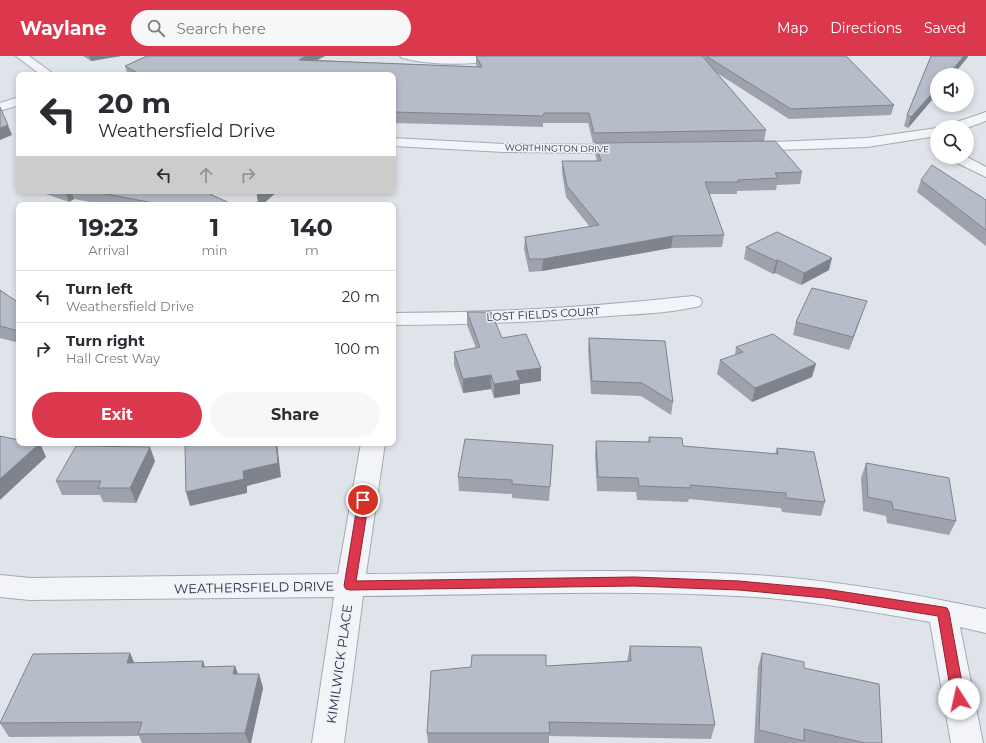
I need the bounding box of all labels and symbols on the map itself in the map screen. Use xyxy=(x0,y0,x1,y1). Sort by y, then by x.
street label: WORTHINGTON DRIVE xyxy=(505,142,609,154)
street label: LOST FIELDS COURT xyxy=(486,304,601,324)
pin xyxy=(346,483,380,517)
street label: WEATHERSFIELD DRIVE xyxy=(174,578,334,596)
street label: KIMILWICK PLACE xyxy=(323,603,355,725)
position arrow xyxy=(938,678,980,720)

